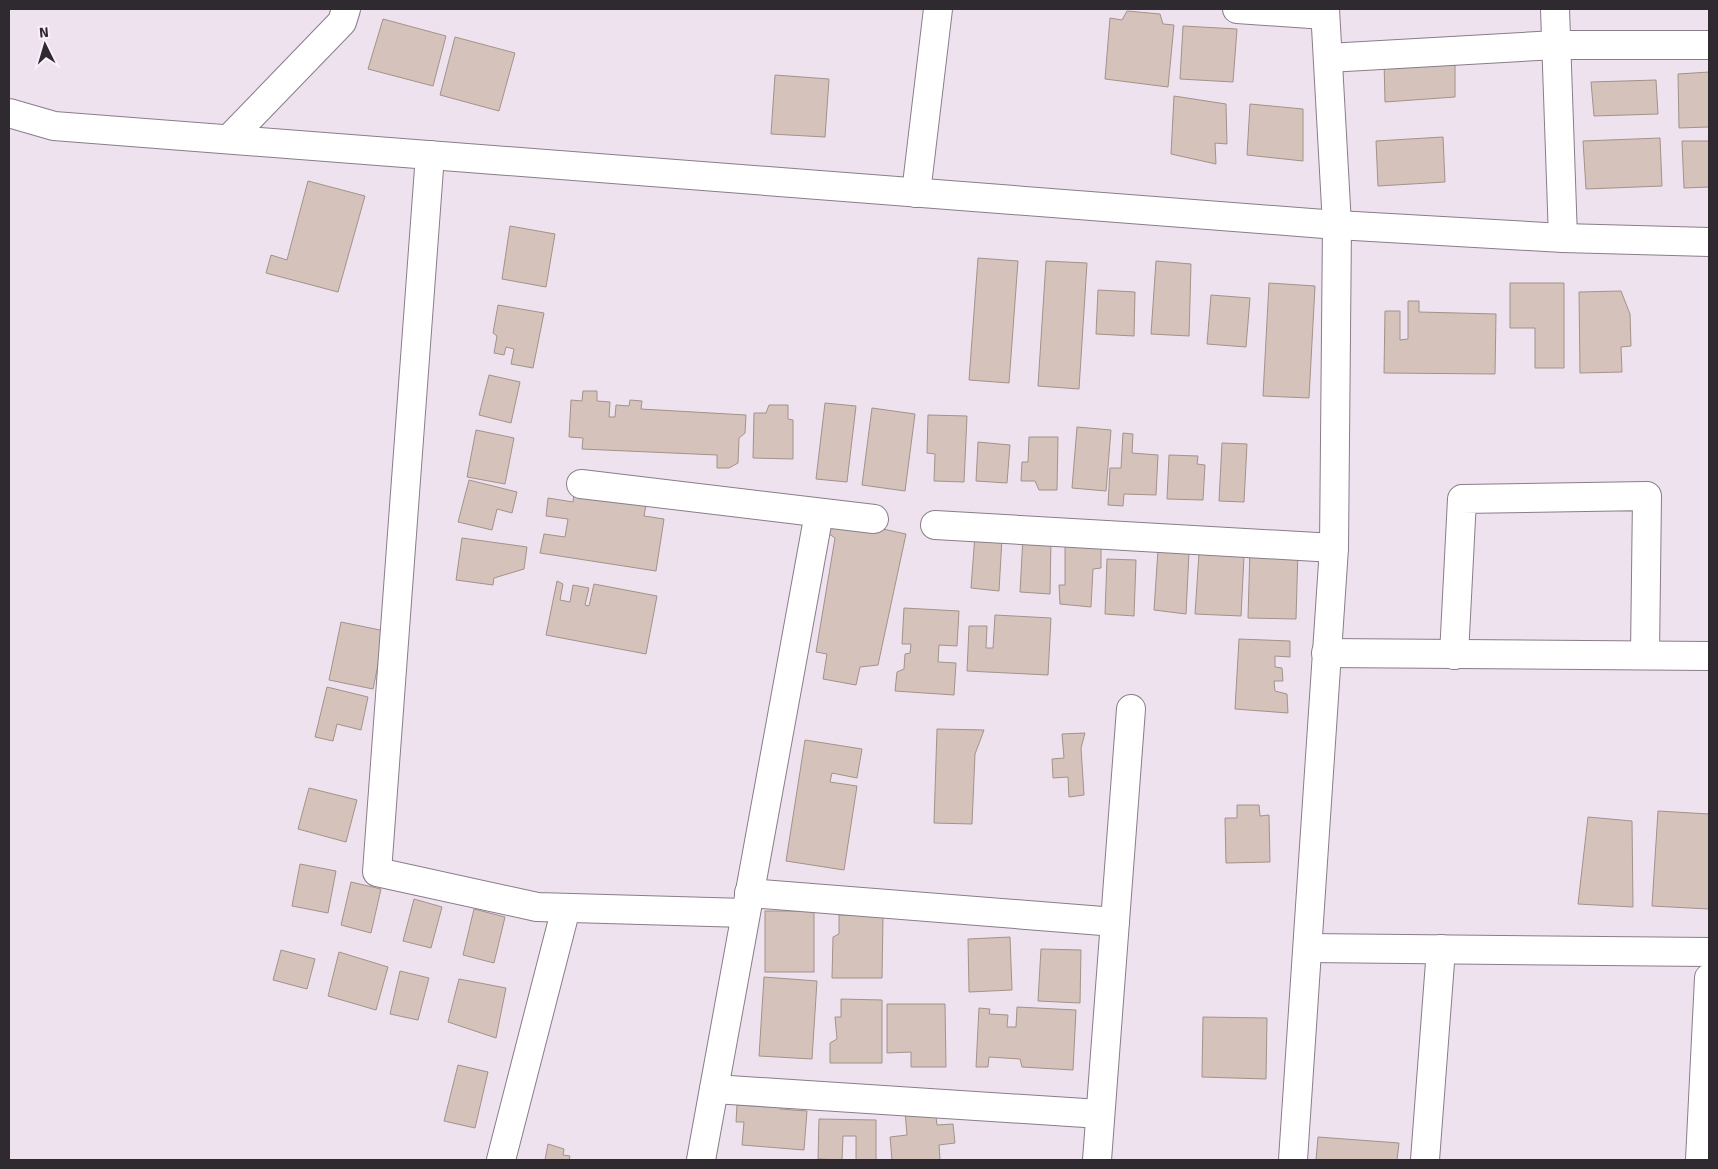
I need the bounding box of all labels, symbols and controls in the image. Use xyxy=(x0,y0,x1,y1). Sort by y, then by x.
north arrow xyxy=(20,20,70,70)
text: N xyxy=(38,24,50,41)

